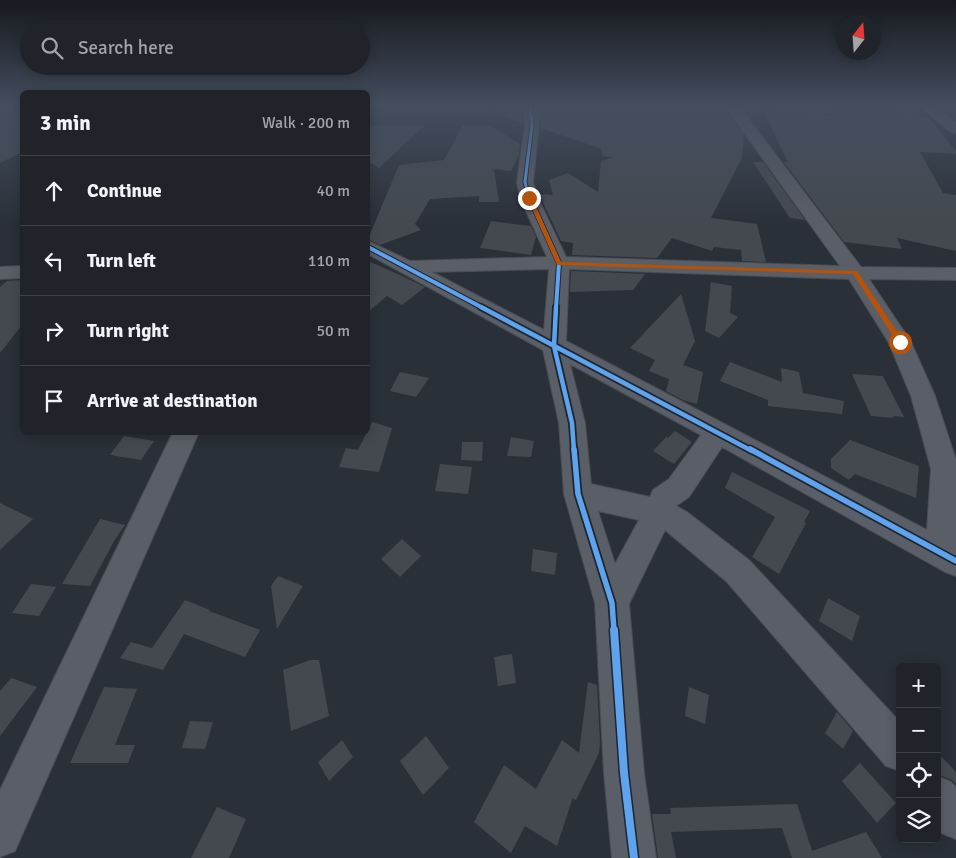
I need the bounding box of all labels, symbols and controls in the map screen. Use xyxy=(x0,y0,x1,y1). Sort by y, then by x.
north arrow xyxy=(836,15,881,60)
search box xyxy=(20,20,370,75)
icon: search xyxy=(38,34,66,62)
text: Search here xyxy=(78,36,174,60)
text: 3 min xyxy=(40,110,91,136)
text: Walk · 200 m xyxy=(262,113,350,133)
icon: ahead xyxy=(40,177,68,205)
text: Continue xyxy=(87,179,162,203)
text: 40 m xyxy=(316,181,350,201)
route end xyxy=(518,187,541,210)
icon: left xyxy=(40,247,68,275)
text: Turn left xyxy=(87,249,156,273)
text: 110 m xyxy=(308,251,350,271)
icon: right xyxy=(40,317,68,345)
text: Turn right xyxy=(87,319,169,343)
text: 50 m xyxy=(316,321,350,341)
route start xyxy=(889,331,912,354)
icon: arrive xyxy=(40,387,68,415)
text: Arrive at destination xyxy=(87,389,258,413)
map controls xyxy=(896,663,941,843)
button: + xyxy=(896,663,941,708)
button: − xyxy=(896,708,941,753)
button: locate xyxy=(896,753,941,798)
button: layers xyxy=(896,798,941,843)

